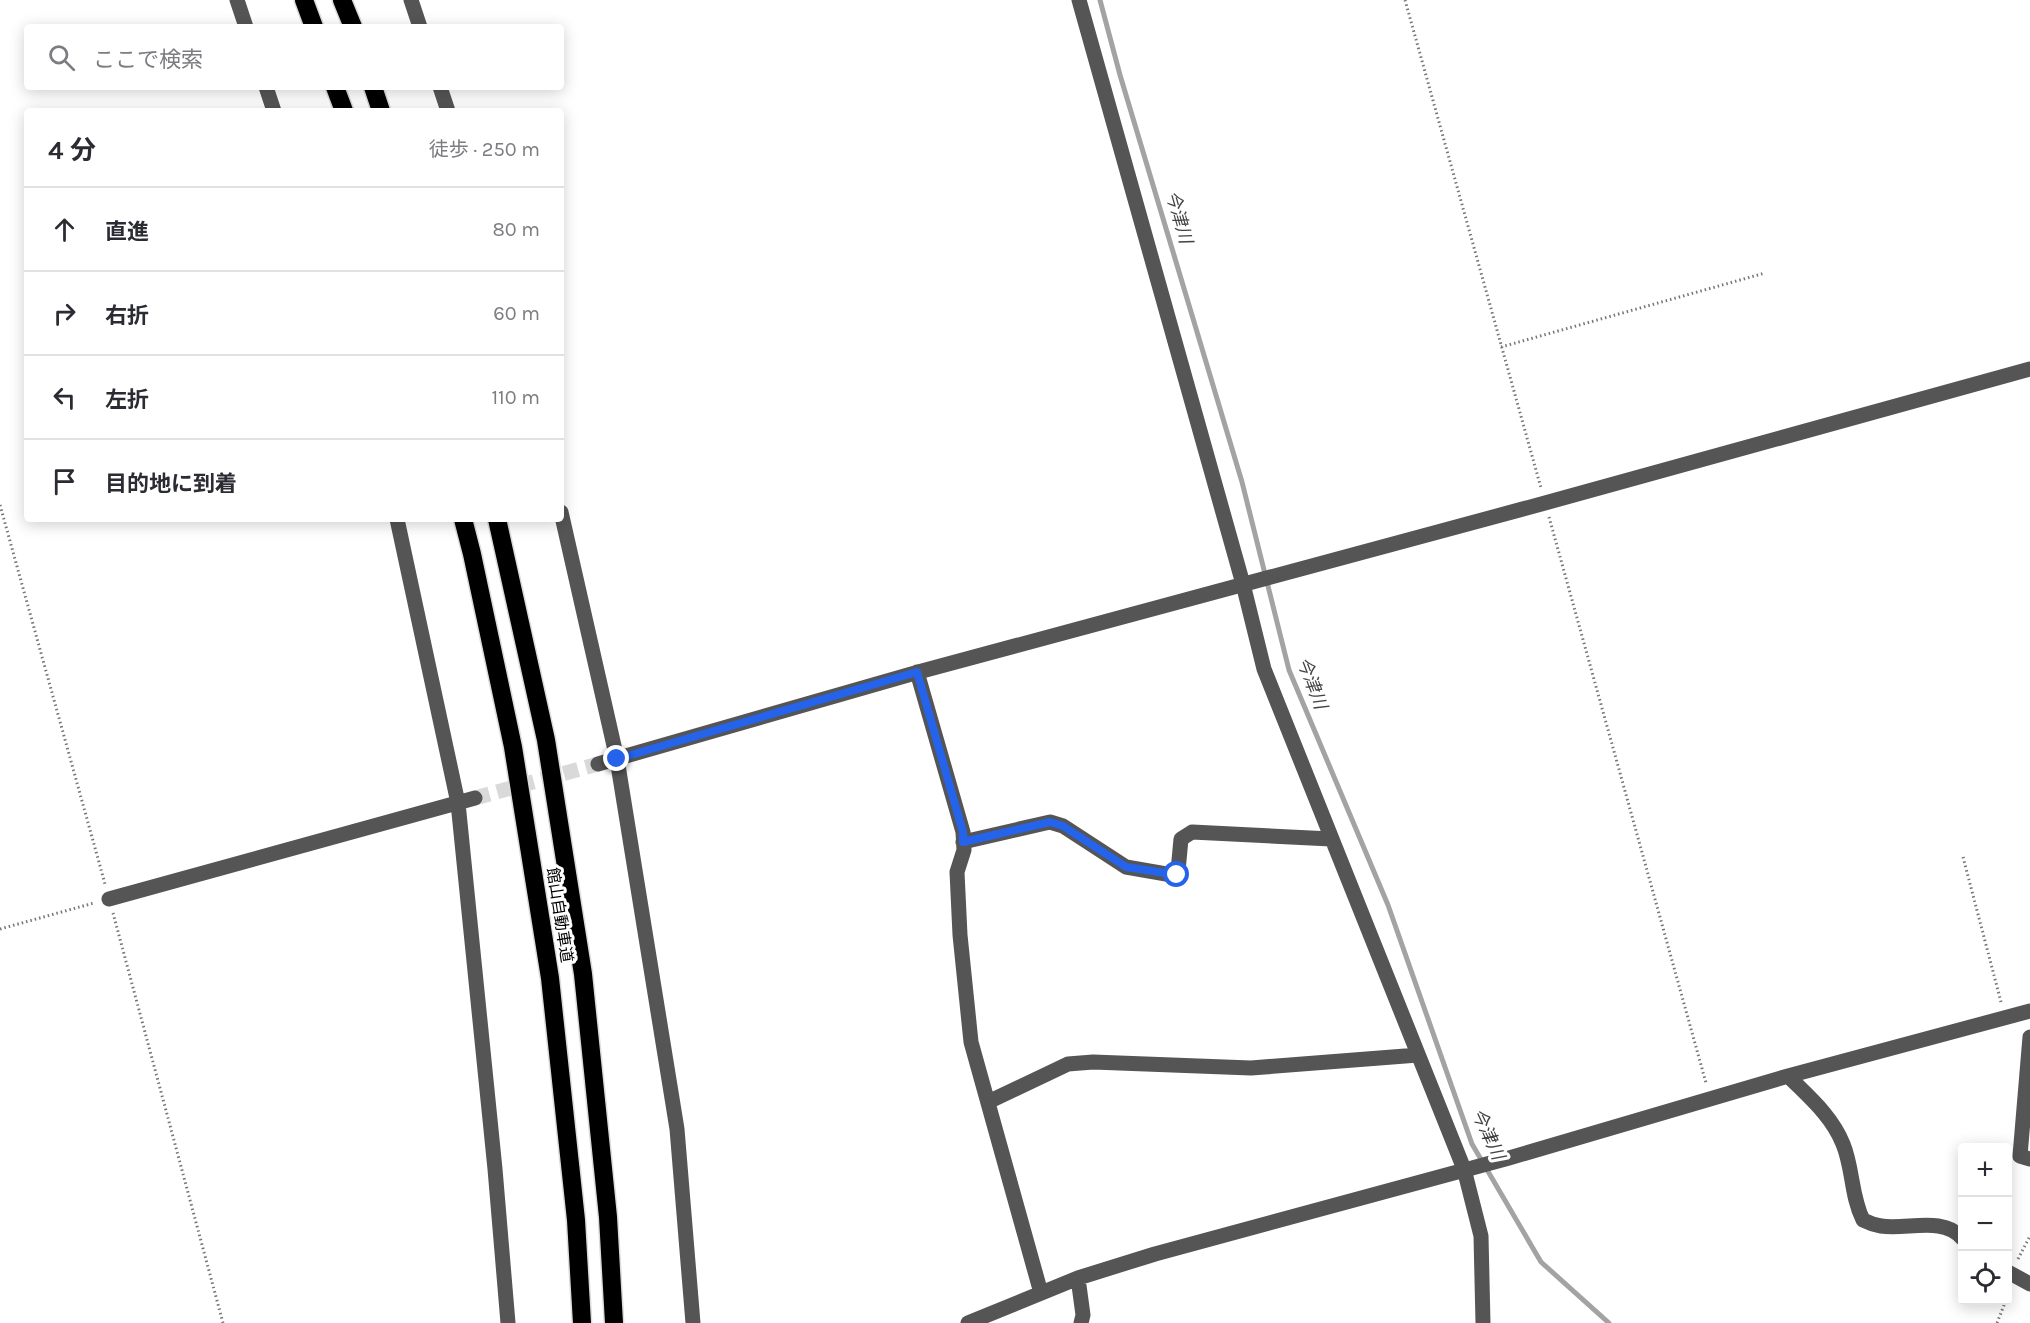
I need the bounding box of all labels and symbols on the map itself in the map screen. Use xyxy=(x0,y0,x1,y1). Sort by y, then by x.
water label: 今津川 xyxy=(1161,188,1198,248)
water label: 今津川 xyxy=(1292,654,1333,714)
route end xyxy=(603,745,629,771)
route start xyxy=(1163,861,1189,887)
street label: 館山自動車道 xyxy=(543,866,577,964)
water label: 今津川 xyxy=(1467,1105,1510,1165)

